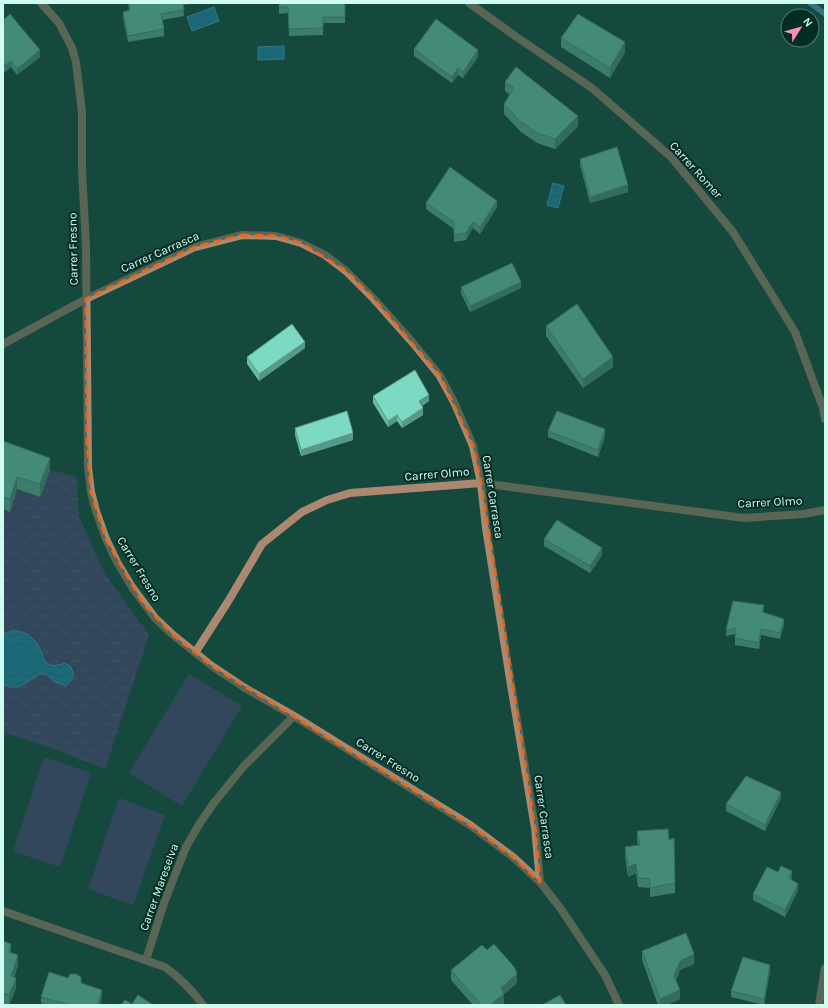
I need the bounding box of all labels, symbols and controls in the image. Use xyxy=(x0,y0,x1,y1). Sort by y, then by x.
north arrow xyxy=(780,8,820,48)
text: N xyxy=(800,15,815,29)
street label: Carrer Romer xyxy=(667,139,726,202)
street label: Carrer Fresno xyxy=(65,212,81,286)
street label: Carrer Carrasca xyxy=(119,228,201,276)
street label: Carrer Carrasca xyxy=(479,454,507,540)
street label: Carrer Olmo xyxy=(404,464,470,484)
street label: Carrer Olmo xyxy=(737,493,803,511)
street label: Carrer Fresno xyxy=(114,534,164,604)
street label: Carrer Fresno xyxy=(353,735,423,785)
street label: Carrer Carrasca xyxy=(531,774,557,860)
street label: Carrer Mareselva xyxy=(137,842,181,932)

